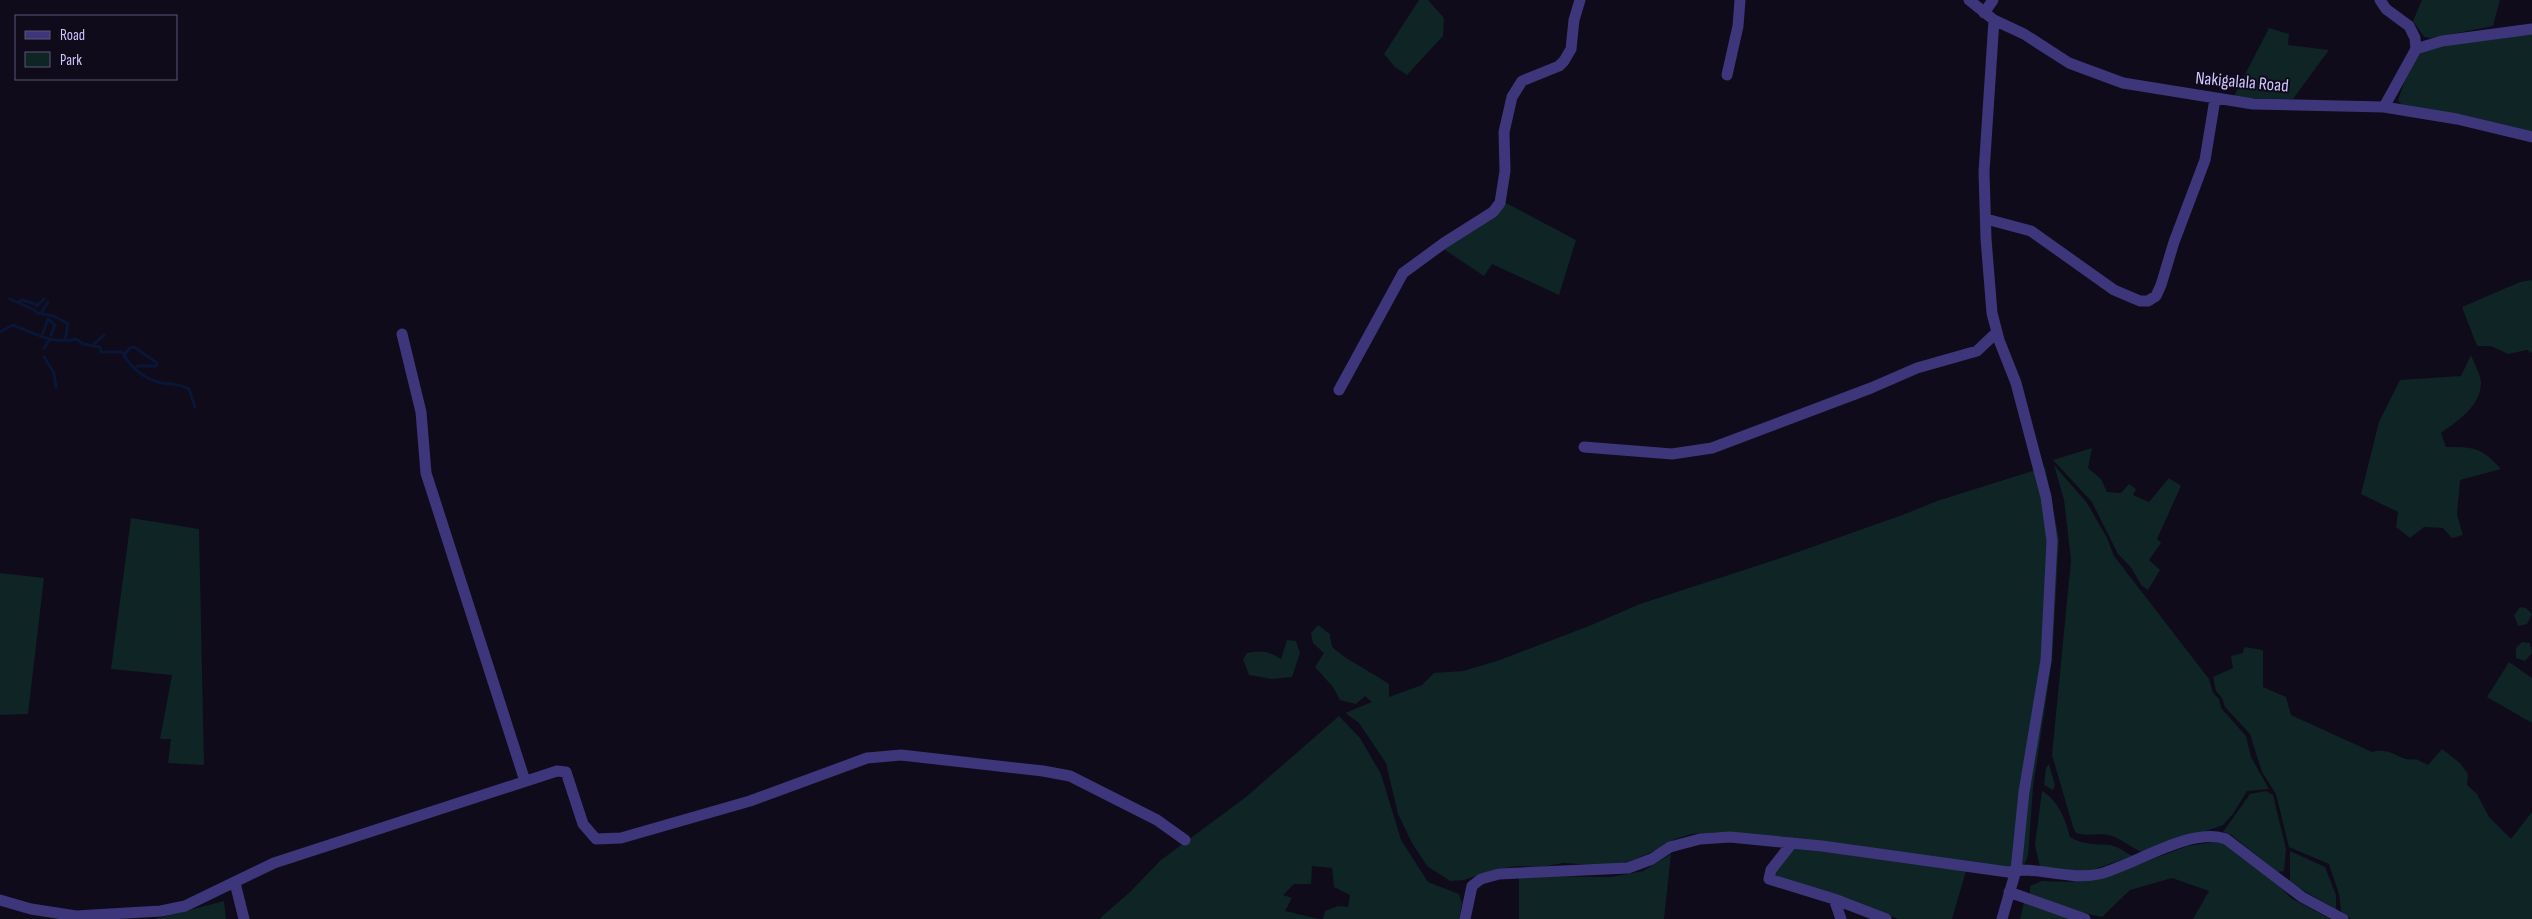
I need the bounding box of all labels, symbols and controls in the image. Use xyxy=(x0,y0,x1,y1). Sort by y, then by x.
legend xyxy=(15,15,178,80)
text: Road xyxy=(60,26,85,45)
text: Park xyxy=(60,51,82,70)
street label: Nakigalala Road xyxy=(2194,67,2290,97)

